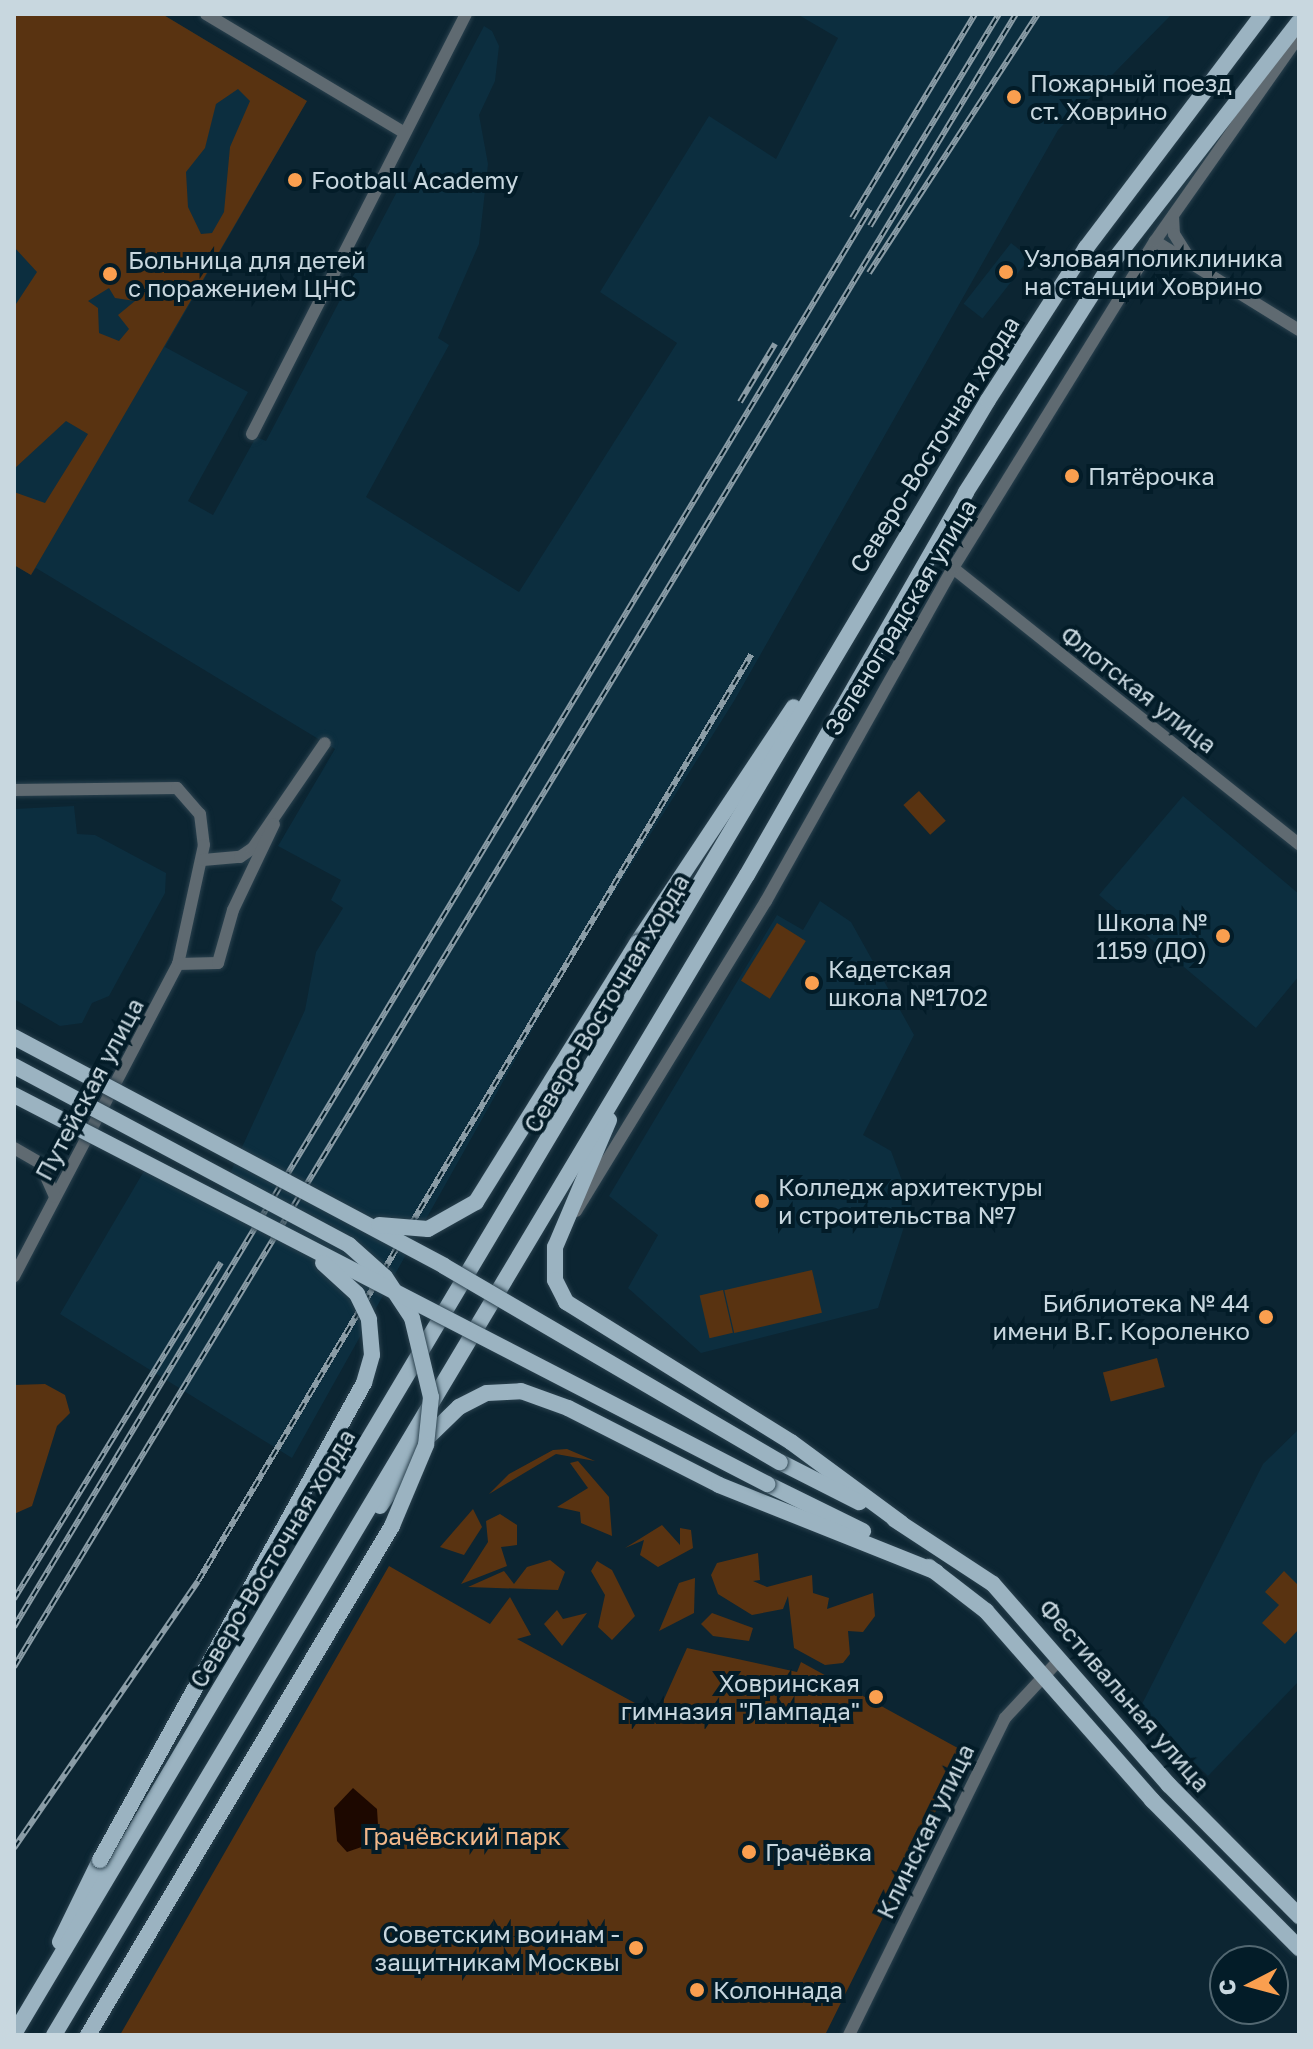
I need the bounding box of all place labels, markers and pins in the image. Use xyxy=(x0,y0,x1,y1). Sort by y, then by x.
place label: Пожарный поезд ст. Ховрино xyxy=(1030,69,1232,125)
marker: Пожарный поезд ст. Ховрино xyxy=(1005,88,1023,106)
place label: Football Academy xyxy=(311,166,518,194)
marker: Football Academy xyxy=(286,171,304,189)
place label: Узловая поликлиника на станции Ховрино xyxy=(1024,244,1283,300)
place label: Больница для детей с поражением ЦНС xyxy=(128,246,366,302)
marker: Узловая поликлиника на станции Ховрино xyxy=(995,261,1017,283)
marker: Больница для детей с поражением ЦНС xyxy=(99,263,121,285)
place label: Пятёрочка xyxy=(1088,462,1215,490)
marker: Пятёрочка xyxy=(1063,467,1081,485)
place label: Школа № 1159 (ДО) xyxy=(1096,908,1207,964)
marker: Школа № 1159 (ДО) xyxy=(1214,927,1232,945)
place label: Кадетская школа №1702 xyxy=(828,955,988,1011)
marker: Кадетская школа №1702 xyxy=(803,974,821,992)
place label: Колледж архитектуры и строительства №7 xyxy=(778,1173,1043,1229)
marker: Колледж архитектуры и строительства №7 xyxy=(753,1192,771,1210)
place label: Библиотека № 44 имени В.Г. Короленко xyxy=(993,1289,1250,1345)
marker: Библиотека № 44 имени В.Г. Короленко xyxy=(1257,1308,1275,1326)
place label: Ховринская гимназия "Лампада" xyxy=(621,1669,860,1725)
marker: Ховринская гимназия "Лампада" xyxy=(867,1688,885,1706)
place label: Грачёвка xyxy=(765,1838,872,1866)
marker: Грачёвка xyxy=(740,1843,758,1861)
place label: Советским воинам - защитникам Москвы xyxy=(375,1920,620,1976)
marker: Советским воинам - защитникам Москвы xyxy=(627,1939,645,1957)
place label: Колоннада xyxy=(713,1976,843,2004)
marker: Колоннада xyxy=(688,1981,706,1999)

